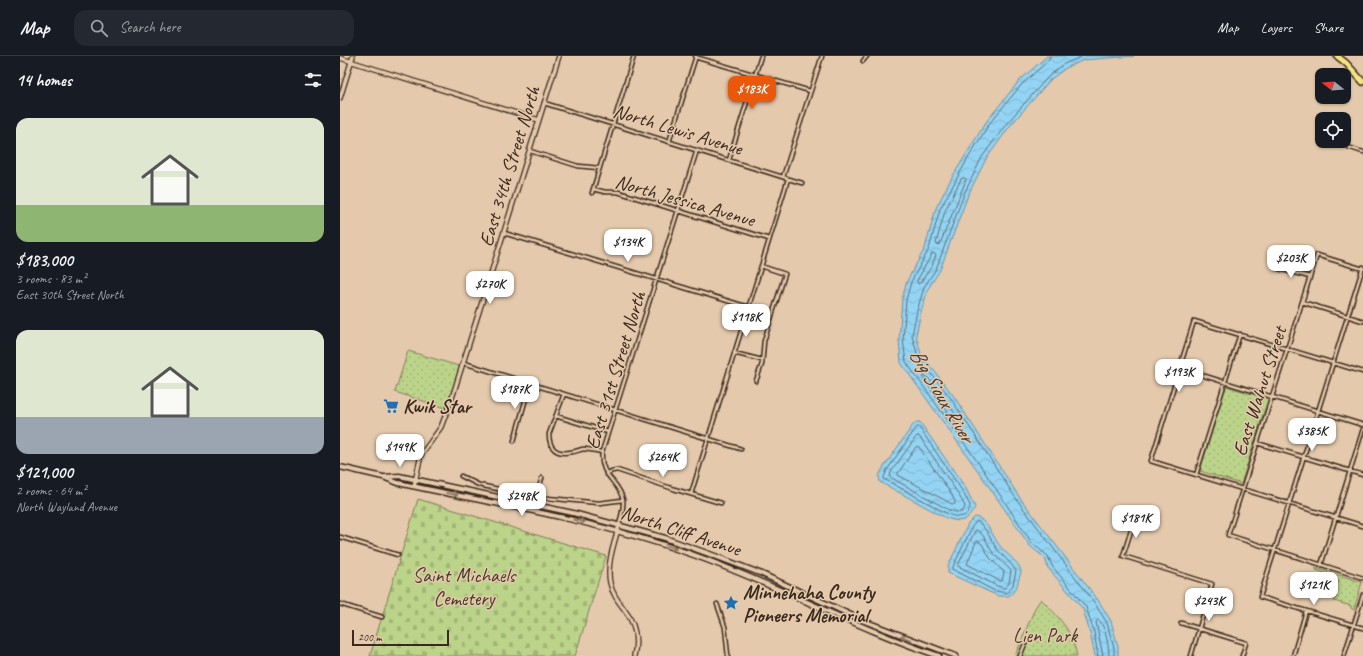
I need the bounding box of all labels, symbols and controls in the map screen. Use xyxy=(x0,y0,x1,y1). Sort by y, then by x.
search box xyxy=(74,10,354,46)
text: Map xyxy=(20,16,50,40)
icon: search xyxy=(88,17,110,39)
text: Search here xyxy=(120,18,181,37)
text: Map xyxy=(1217,19,1239,36)
text: Layers xyxy=(1261,19,1292,36)
text: Share xyxy=(1314,19,1343,36)
north arrow xyxy=(1315,68,1351,104)
map controls xyxy=(1315,68,1351,148)
icon: filters xyxy=(302,69,324,91)
text: 14 homes xyxy=(16,70,72,91)
pin: $183K xyxy=(724,76,780,110)
text: $183K xyxy=(737,81,767,97)
street label: East 34th Street North xyxy=(473,82,546,249)
street label: North Lewis Avenue xyxy=(610,98,747,161)
button: locate xyxy=(1315,112,1351,148)
icon: home xyxy=(134,144,206,216)
street label: North Jessica Avenue xyxy=(612,169,759,233)
pin: $134K xyxy=(600,229,656,263)
text: $134K xyxy=(613,234,643,250)
pin: $203K xyxy=(1263,245,1319,279)
text: $183,000 xyxy=(16,250,73,271)
text: $203K xyxy=(1276,250,1306,266)
text: 3 rooms · 83 m² xyxy=(16,271,86,287)
pin: $270K xyxy=(462,271,518,305)
text: $270K xyxy=(475,276,505,292)
text: East 30th Street North xyxy=(16,287,124,303)
street label: East 31st Street North xyxy=(580,287,652,452)
pin: $118K xyxy=(718,304,774,338)
text: $118K xyxy=(731,309,761,325)
street label: East Walnut Street xyxy=(1227,321,1293,459)
water label: Big Sioux River xyxy=(904,343,982,450)
icon: home xyxy=(134,356,206,428)
pin: $193K xyxy=(1151,359,1207,393)
text: $193K xyxy=(1164,364,1194,380)
pin: $187K xyxy=(487,376,543,410)
text: $187K xyxy=(500,381,530,397)
place label: Kwik Star xyxy=(403,394,474,419)
supermarket icon: Kwik Star xyxy=(382,397,400,415)
pin: $385K xyxy=(1284,418,1340,452)
text: $385K xyxy=(1297,423,1327,439)
pin: $149K xyxy=(372,434,428,468)
text: $149K xyxy=(385,439,415,455)
pin: $264K xyxy=(635,444,691,478)
text: $264K xyxy=(648,449,678,465)
text: $121,000 xyxy=(16,462,73,483)
text: 2 rooms · 64 m² xyxy=(16,483,86,499)
pin: $248K xyxy=(494,483,550,517)
text: $248K xyxy=(507,488,537,504)
one-way arrow xyxy=(445,491,458,499)
text: North Wayland Avenue xyxy=(16,499,117,515)
street label: North Cliff Avenue xyxy=(618,499,745,562)
pin: $181K xyxy=(1108,505,1164,539)
text: $181K xyxy=(1121,510,1151,526)
one-way arrow xyxy=(572,518,585,526)
one-way arrow xyxy=(664,544,677,551)
park label: Saint Michaels Cemetery xyxy=(413,563,518,611)
pin: $121K xyxy=(1286,572,1342,606)
text: $121K xyxy=(1299,577,1329,593)
place label: Minnehaha County Pioneers Memorial xyxy=(743,580,877,628)
pin: $243K xyxy=(1181,588,1237,622)
text: $243K xyxy=(1194,593,1224,609)
place icon: Minnehaha County Pioneers Memorial xyxy=(722,594,740,612)
park label: Lien Park xyxy=(1013,623,1079,648)
scale bar xyxy=(352,628,449,647)
text: 200 m xyxy=(358,630,382,644)
one-way arrow xyxy=(901,633,913,641)

